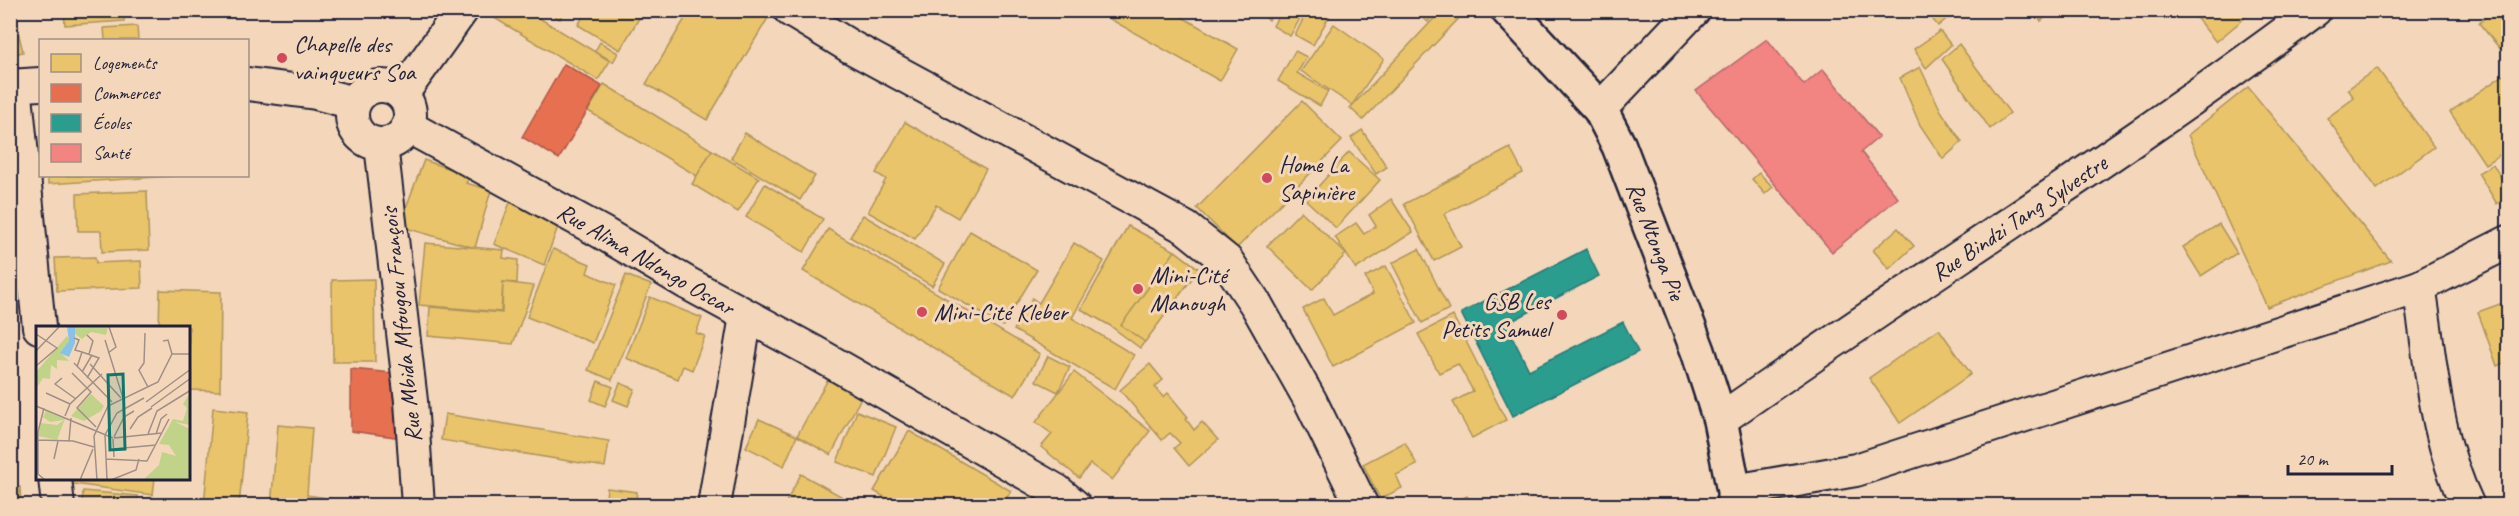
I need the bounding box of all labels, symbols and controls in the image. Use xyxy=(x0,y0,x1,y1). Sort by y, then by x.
place label: Chapelle des vainqueurs Soa xyxy=(294,29,417,87)
legend xyxy=(39,39,249,177)
marker: Chapelle des vainqueurs Soa xyxy=(275,51,289,65)
text: Logements xyxy=(93,52,158,74)
text: Commerces xyxy=(93,82,162,104)
text: Écoles xyxy=(93,112,132,134)
text: Santé xyxy=(93,142,132,164)
street label: Rue Bindzi Tang Sylvestre xyxy=(1925,147,2114,288)
place label: Home La Sapinière xyxy=(1279,149,1356,207)
marker: Home La Sapinière xyxy=(1260,171,1274,185)
street label: Rue Ntonga Pie xyxy=(1620,178,1693,306)
street label: Rue Alima Ndongo Oscar xyxy=(552,196,742,323)
street label: Rue Mbida Mfougou François xyxy=(373,203,428,444)
place label: Mini-Cité Manough xyxy=(1150,260,1231,318)
marker: Mini-Cité Manough xyxy=(1131,282,1145,296)
place label: GSB Les Petits Samuel xyxy=(1441,286,1554,344)
place label: Mini-Cité Kleber xyxy=(934,297,1070,327)
marker: Mini-Cité Kleber xyxy=(915,305,929,319)
marker: GSB Les Petits Samuel xyxy=(1555,308,1569,322)
inset map xyxy=(36,326,190,480)
scale bar xyxy=(2288,438,2392,476)
text: 20 m xyxy=(2297,448,2330,470)

